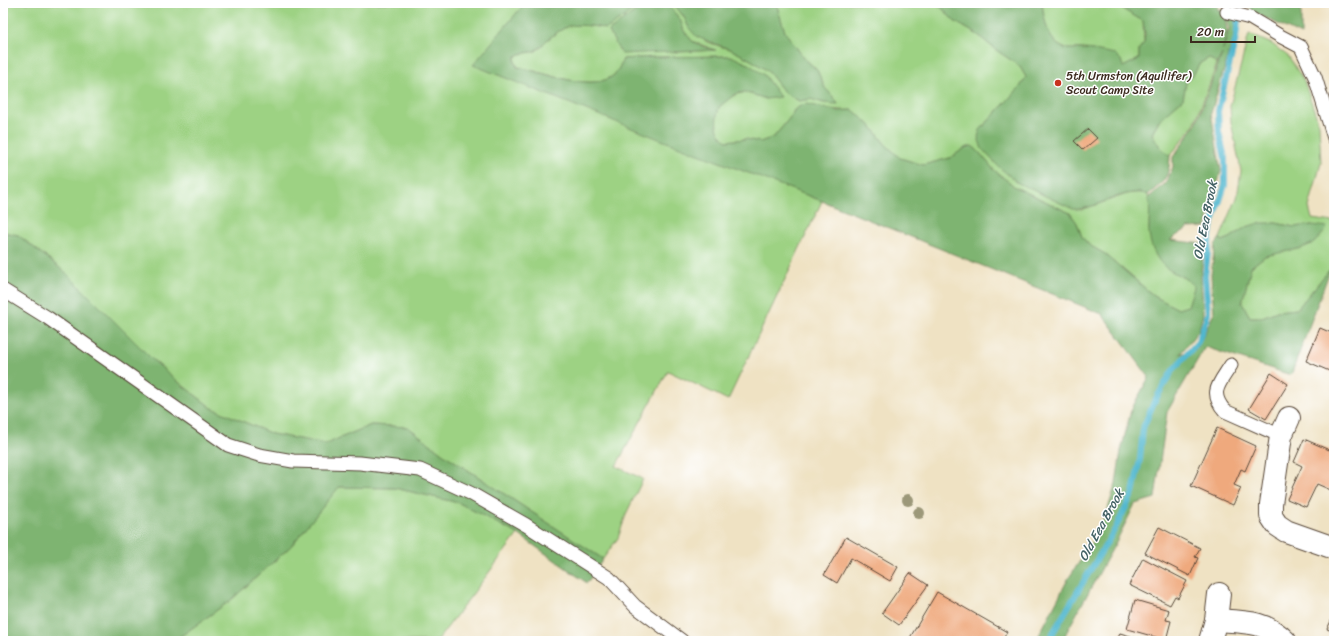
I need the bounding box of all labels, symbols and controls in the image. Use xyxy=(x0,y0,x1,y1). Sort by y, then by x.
scale bar xyxy=(1191,18,1255,44)
text: 20 m xyxy=(1197,21,1224,43)
place label: 5th Urmston (Aquilifer) Scout Camp Site xyxy=(1066,65,1192,101)
marker: 5th Urmston (Aquilifer) Scout Camp Site xyxy=(1053,78,1063,88)
water label: Old Eea Brook xyxy=(1186,177,1224,261)
water label: Old Eea Brook xyxy=(1072,483,1131,565)

